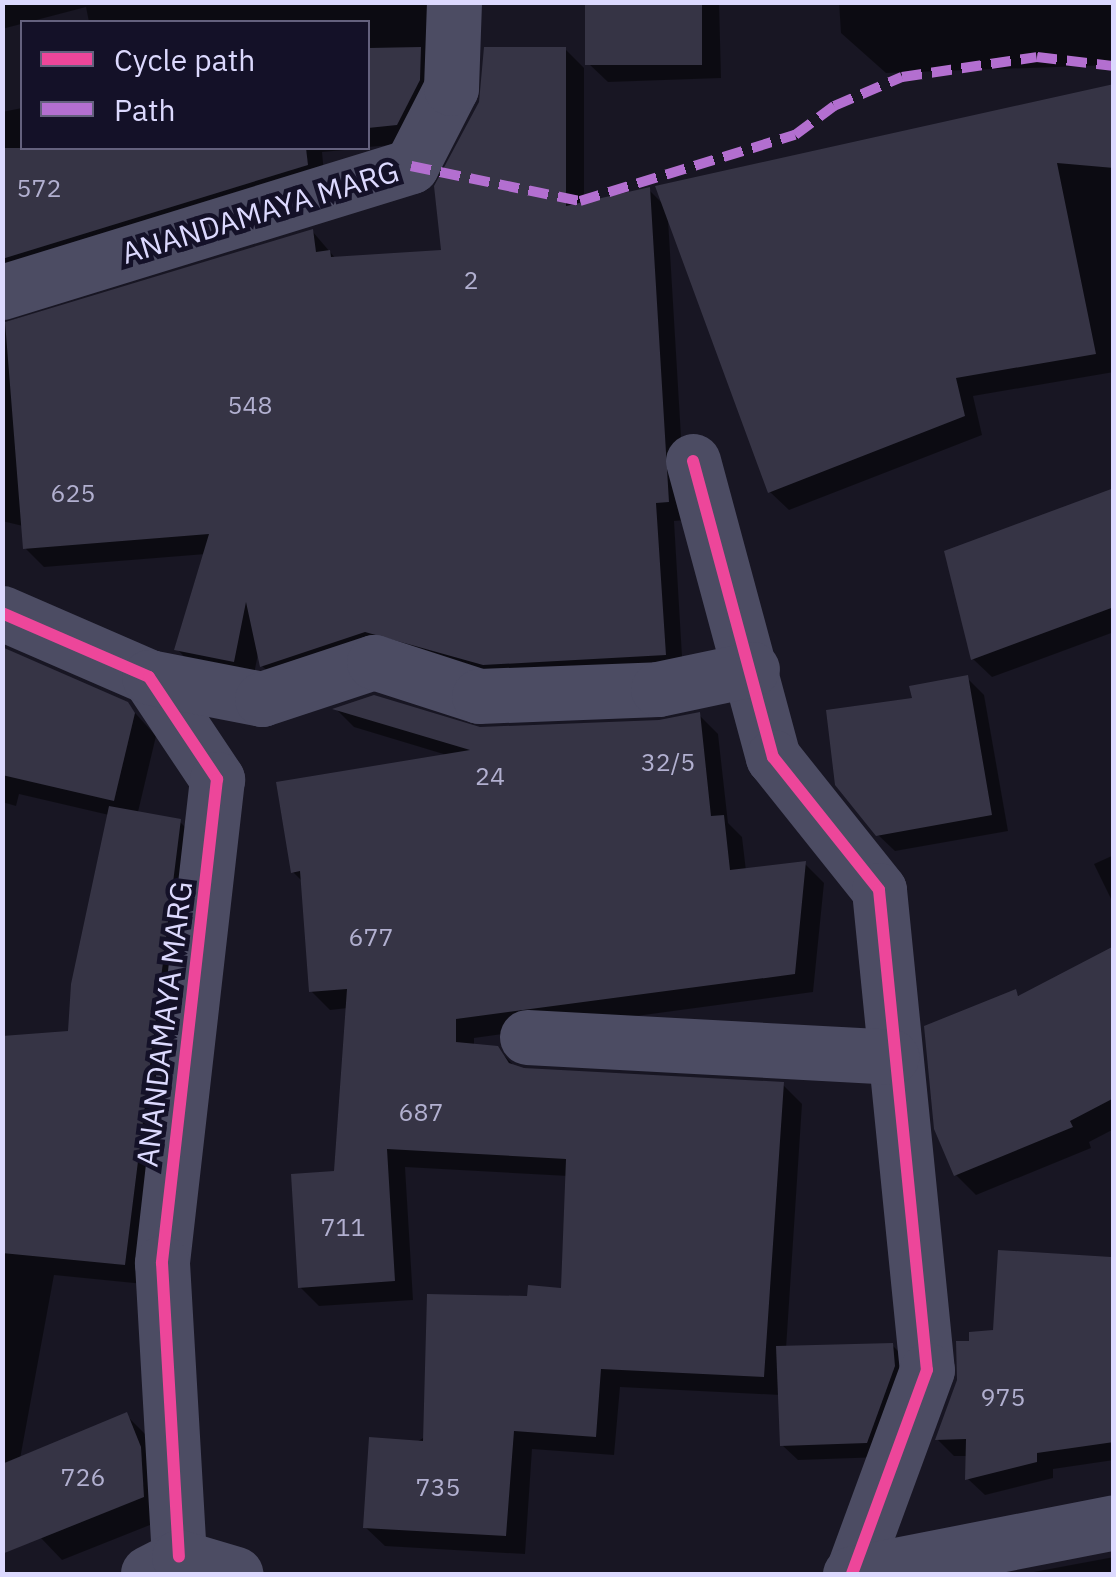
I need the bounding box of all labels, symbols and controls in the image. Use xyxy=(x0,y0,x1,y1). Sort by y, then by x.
legend xyxy=(20,20,370,150)
text: Cycle path xyxy=(114,40,255,79)
text: Path xyxy=(114,90,175,129)
street label: ANANDAMAYA MARG xyxy=(117,153,403,271)
house number: 572 xyxy=(17,173,61,203)
house number: 2 xyxy=(464,265,478,295)
house number: 548 xyxy=(228,390,272,420)
house number: 625 xyxy=(51,478,95,508)
house number: 32/5 xyxy=(641,747,695,777)
house number: 24 xyxy=(475,761,505,791)
street label: ANANDAMAYA MARG xyxy=(129,879,199,1169)
house number: 677 xyxy=(349,922,393,952)
house number: 687 xyxy=(399,1097,443,1127)
house number: 711 xyxy=(321,1212,365,1242)
house number: 975 xyxy=(981,1382,1025,1412)
house number: 726 xyxy=(61,1462,105,1492)
house number: 735 xyxy=(416,1472,460,1502)

